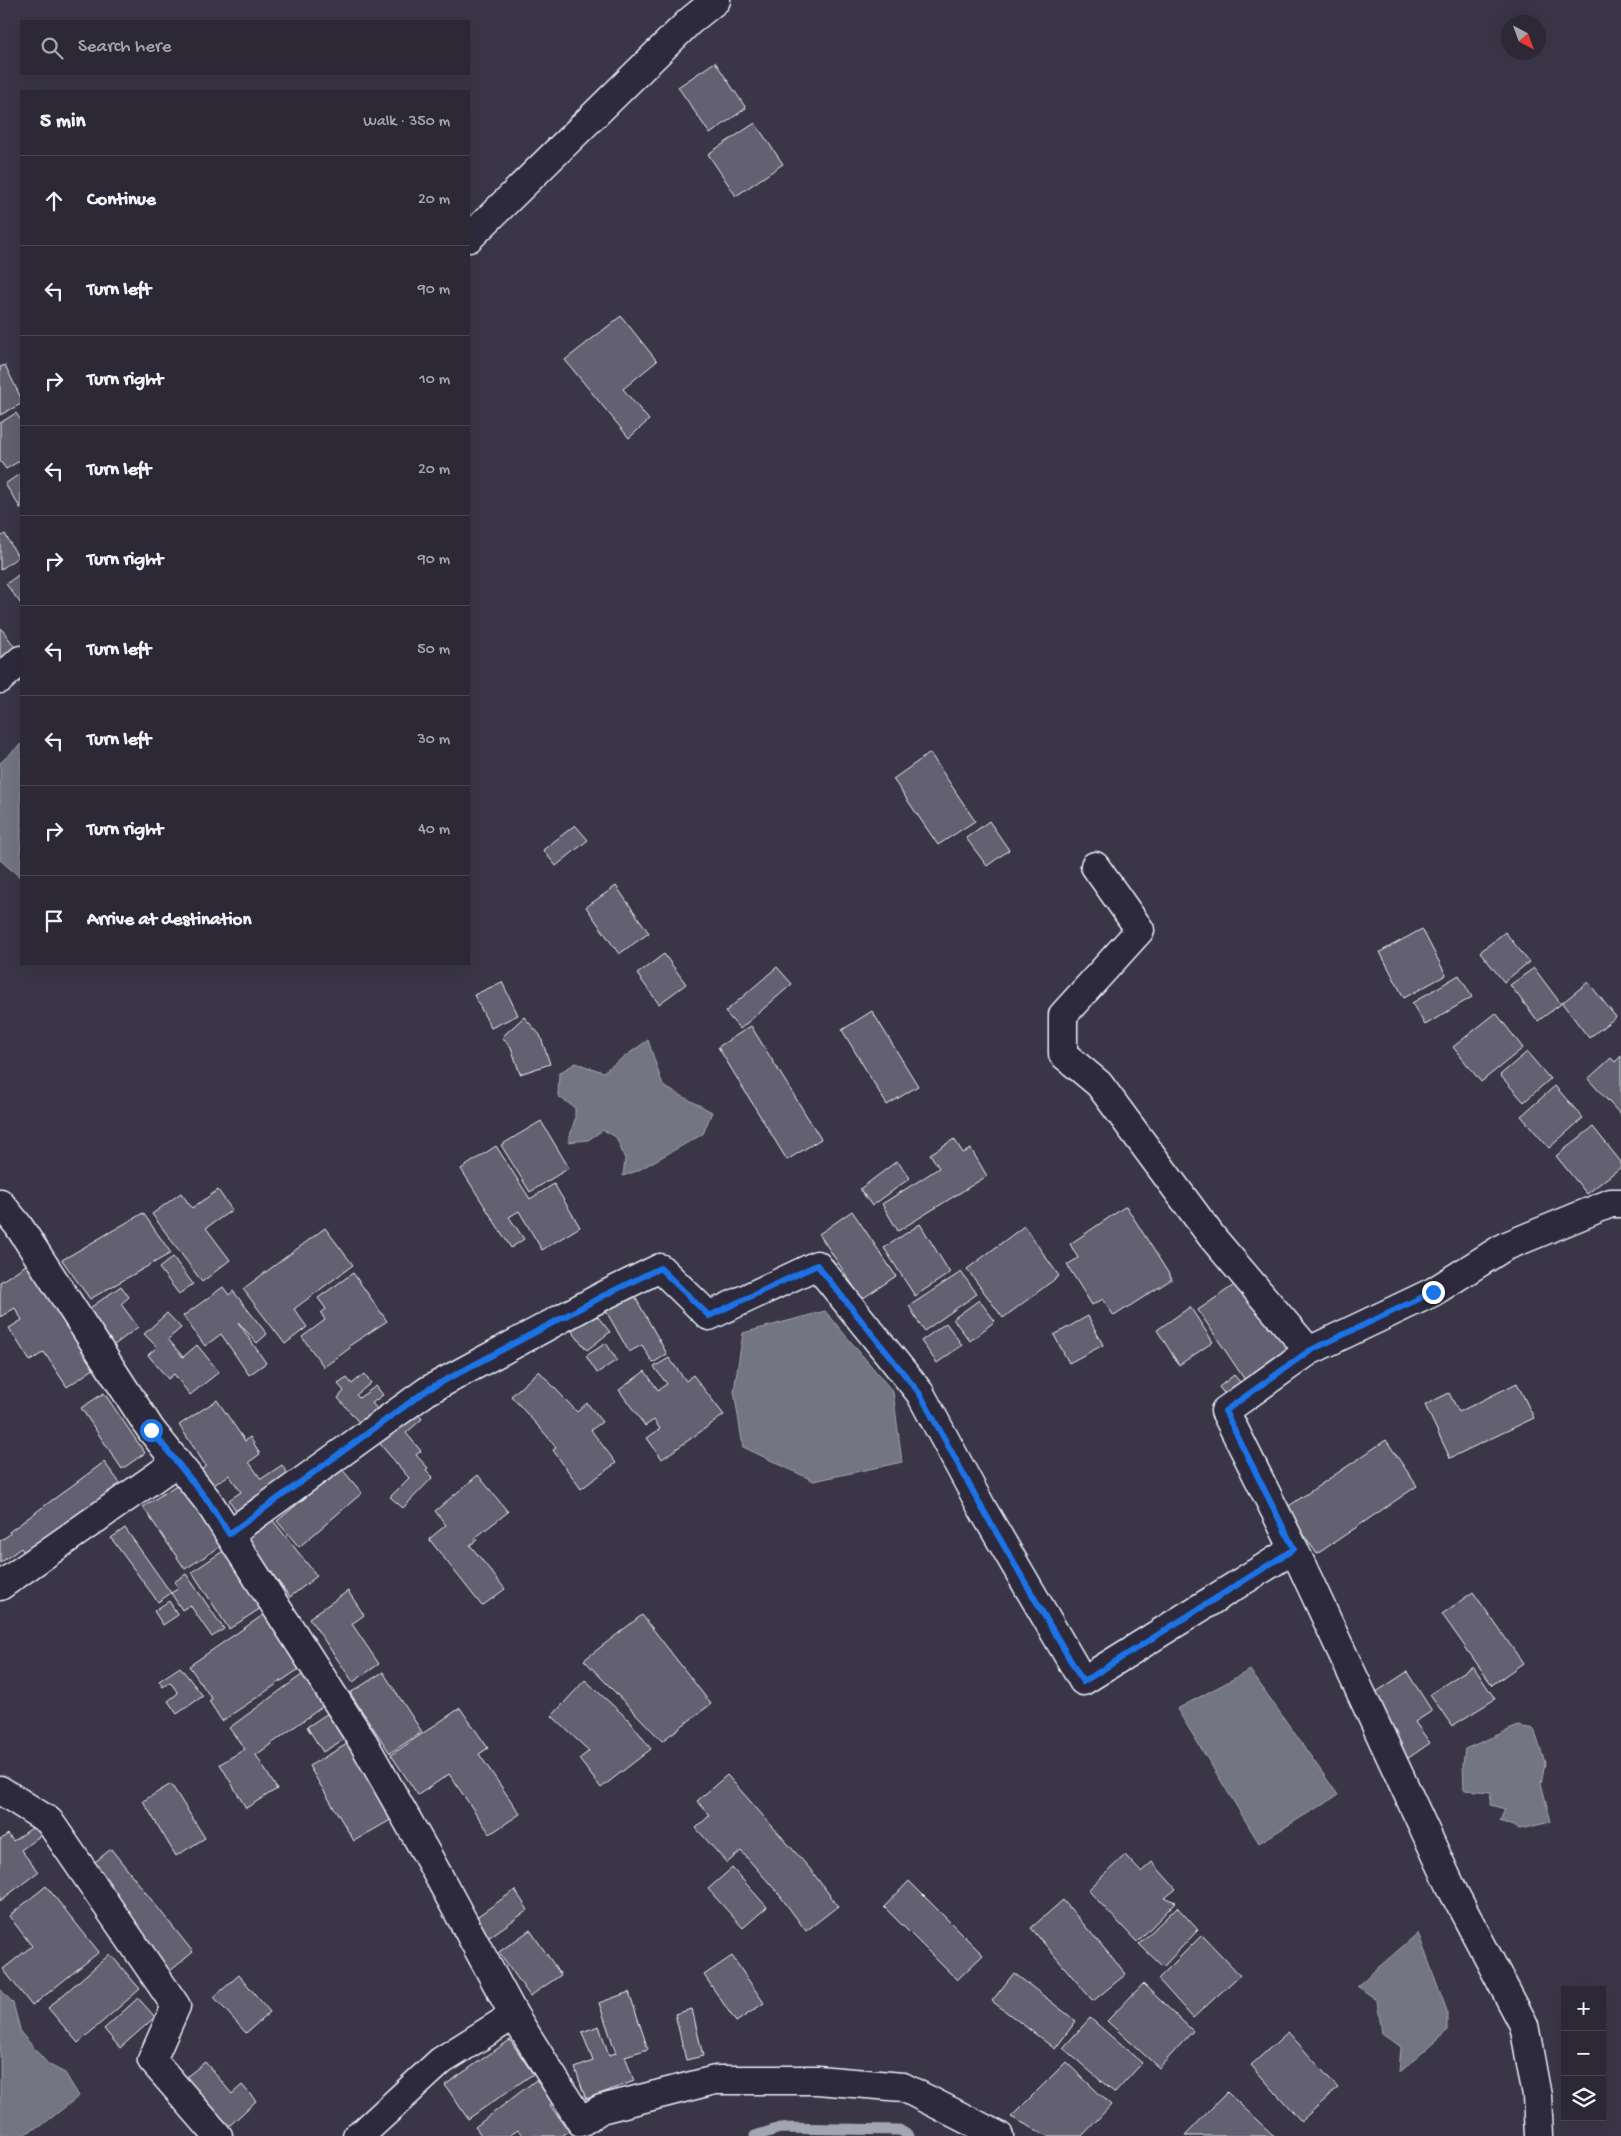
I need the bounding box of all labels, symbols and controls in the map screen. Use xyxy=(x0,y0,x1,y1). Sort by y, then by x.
north arrow xyxy=(1501,15,1546,60)
search box xyxy=(20,20,470,75)
icon: search xyxy=(38,34,66,62)
text: Search here xyxy=(78,36,172,59)
text: 5 min xyxy=(40,110,85,135)
text: Walk · 350 m xyxy=(363,113,450,132)
icon: ahead xyxy=(40,187,68,215)
text: Continue xyxy=(87,189,156,212)
text: 20 m xyxy=(418,191,450,210)
icon: left xyxy=(40,277,68,305)
text: Turn left xyxy=(87,279,151,302)
text: 90 m xyxy=(418,281,450,300)
icon: right xyxy=(40,367,68,395)
text: Turn right xyxy=(87,369,163,392)
text: 10 m xyxy=(419,371,450,390)
icon: left xyxy=(40,457,68,485)
text: Turn left xyxy=(87,459,151,482)
text: 20 m xyxy=(418,461,450,480)
icon: right xyxy=(40,547,68,575)
text: Turn right xyxy=(87,549,163,572)
text: 90 m xyxy=(418,551,450,570)
icon: left xyxy=(40,637,68,665)
text: Turn left xyxy=(87,639,151,662)
text: 50 m xyxy=(417,641,450,660)
icon: left xyxy=(40,727,68,755)
text: Turn left xyxy=(87,729,151,752)
text: 30 m xyxy=(417,731,450,750)
icon: right xyxy=(40,817,68,845)
text: Turn right xyxy=(87,819,163,842)
text: 40 m xyxy=(418,821,450,840)
icon: arrive xyxy=(40,907,68,935)
text: Arrive at destination xyxy=(87,909,251,932)
route end xyxy=(1422,1281,1445,1304)
route start xyxy=(140,1419,163,1442)
map controls xyxy=(1561,1986,1606,2121)
button: + xyxy=(1561,1986,1606,2031)
button: − xyxy=(1561,2031,1606,2076)
button: layers xyxy=(1561,2076,1606,2121)

